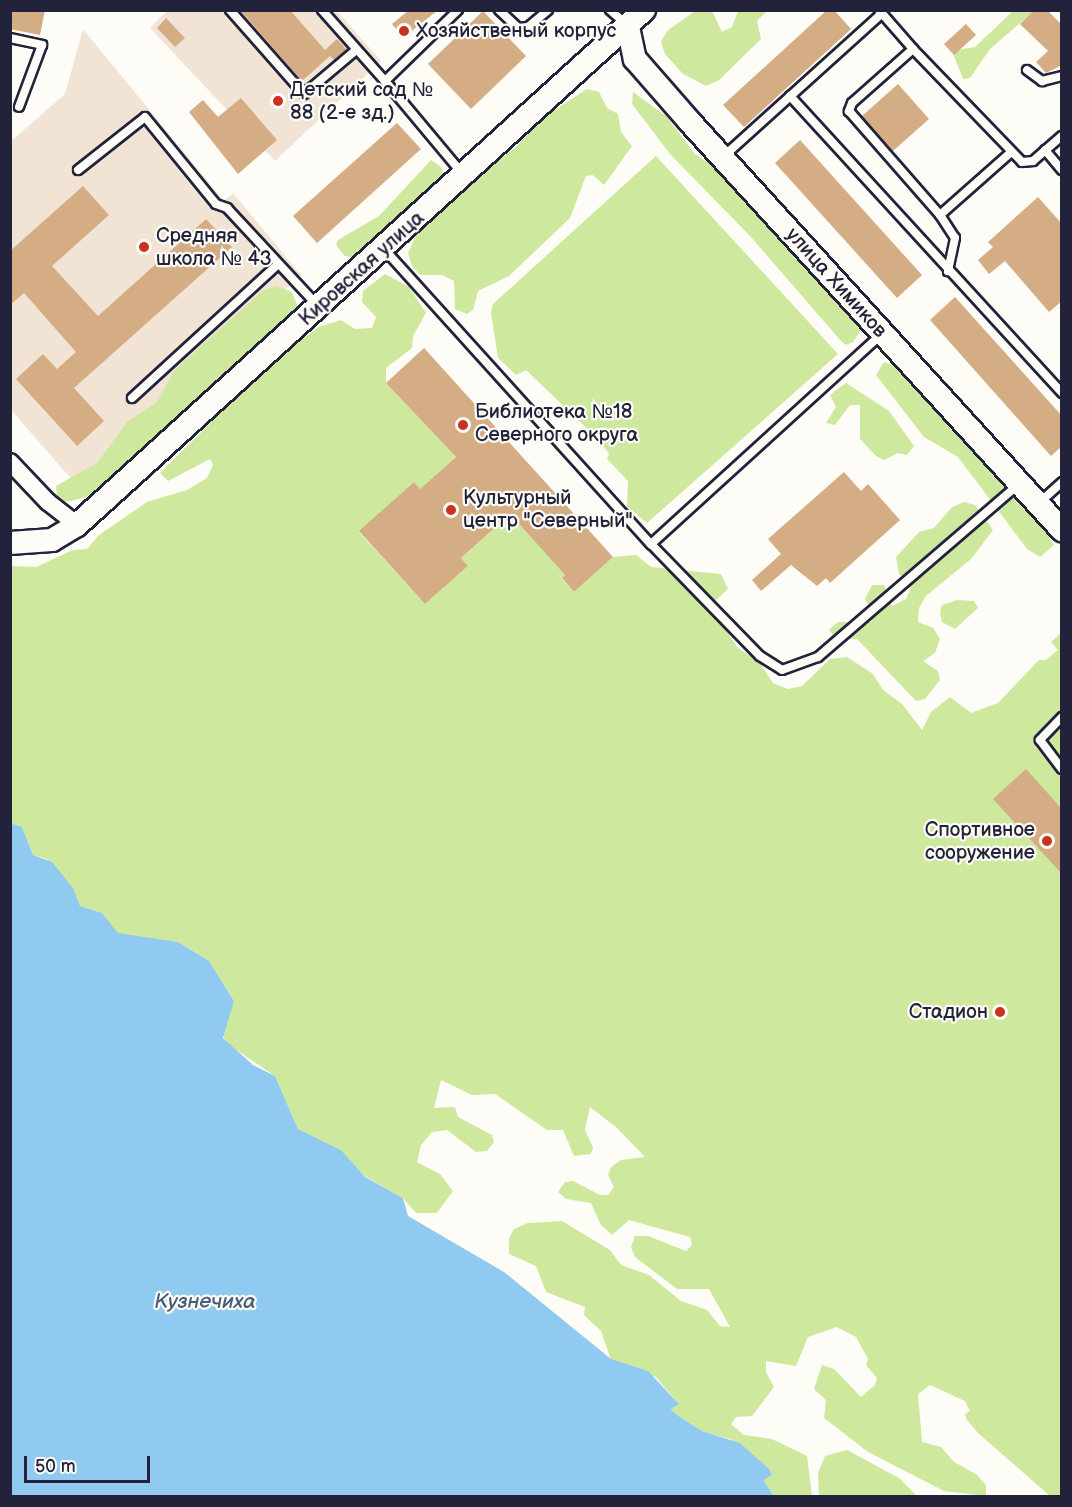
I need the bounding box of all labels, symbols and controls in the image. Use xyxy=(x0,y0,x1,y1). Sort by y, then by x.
place label: Хозяйственый корпус xyxy=(416,19,616,43)
marker: Хозяйственый корпус xyxy=(397,24,411,38)
place label: Детский сад № 88 (2-е зд.) xyxy=(290,78,433,125)
marker: Детский сад № 88 (2-е зд.) xyxy=(271,94,285,108)
street label: Кировская улица xyxy=(295,207,429,331)
street label: улица Химиков xyxy=(780,223,892,343)
place label: Средняя школа № 43 xyxy=(156,224,272,271)
marker: Средняя школа № 43 xyxy=(137,240,151,254)
place label: Библиотека №18 Северного округа xyxy=(475,401,638,448)
marker: Библиотека №18 Северного округа xyxy=(456,418,470,432)
place label: Культурный центр "Северный" xyxy=(463,486,633,533)
marker: Культурный центр "Северный" xyxy=(444,503,458,517)
place label: Спортивное сооружение xyxy=(925,818,1035,865)
marker: Спортивное сооружение xyxy=(1040,834,1054,848)
place label: Стадион xyxy=(909,1000,988,1024)
marker: Стадион xyxy=(993,1005,1007,1019)
water label: Кузнечиха xyxy=(154,1289,256,1315)
scale bar xyxy=(27,1444,153,1482)
text: 50 m xyxy=(35,1456,76,1477)

